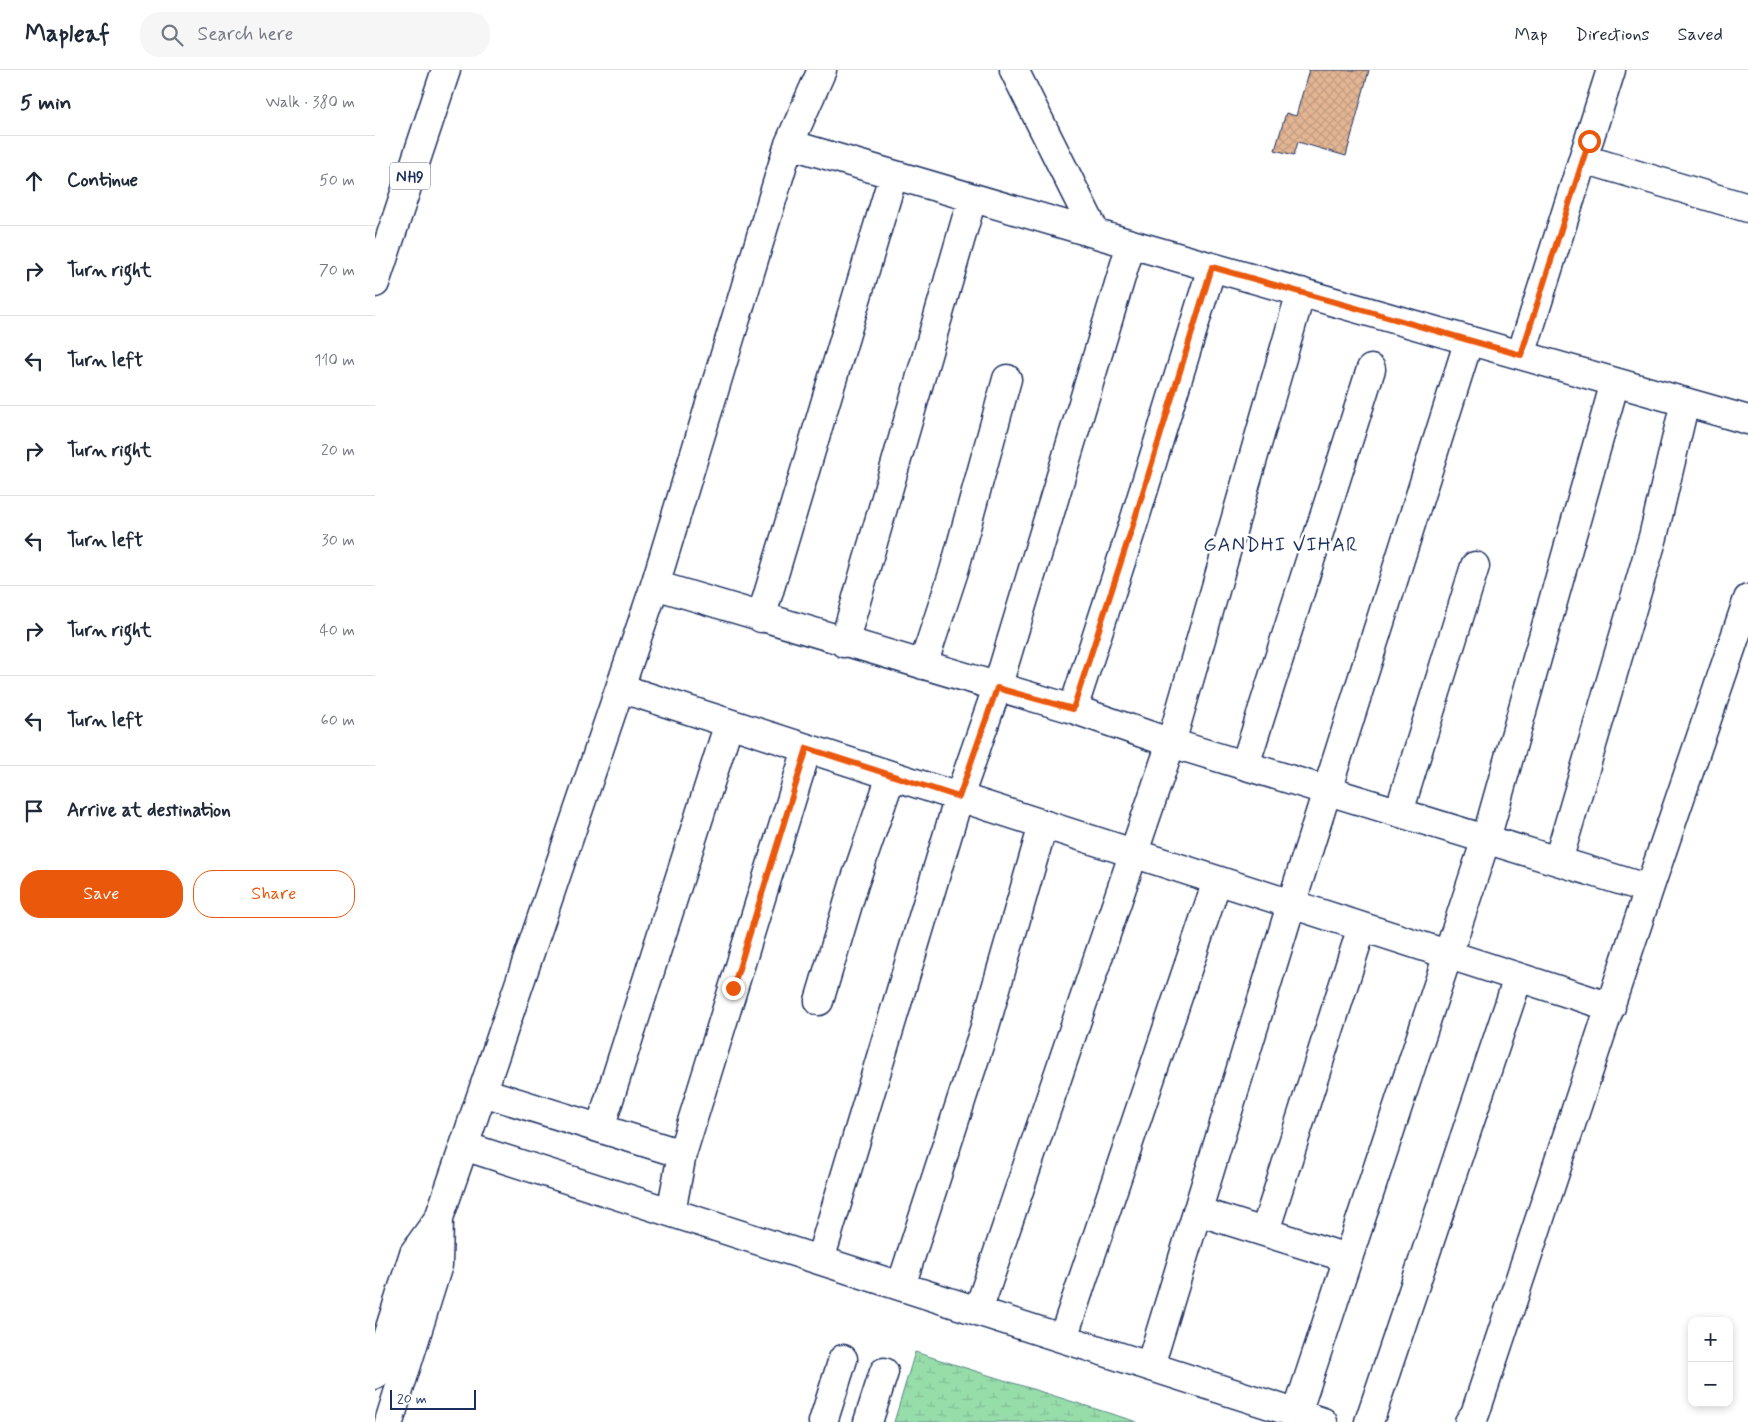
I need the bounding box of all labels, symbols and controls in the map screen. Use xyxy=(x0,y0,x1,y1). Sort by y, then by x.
search box xyxy=(140,12,490,57)
text: Mapleaf xyxy=(25,19,110,50)
icon: search xyxy=(158,21,186,49)
text: Search here xyxy=(198,22,293,47)
text: Map xyxy=(1515,23,1548,47)
text: Directions xyxy=(1576,23,1650,47)
text: Saved xyxy=(1678,23,1723,47)
text: 5 min xyxy=(20,89,72,117)
text: Walk · 380 m xyxy=(265,92,355,113)
route start xyxy=(1578,130,1601,153)
road number: NH9 xyxy=(390,162,430,190)
icon: ahead xyxy=(20,167,48,195)
text: Continue xyxy=(67,168,138,193)
text: 50 m xyxy=(319,170,355,191)
icon: right xyxy=(20,257,48,285)
text: Turn right xyxy=(67,258,151,283)
text: 70 m xyxy=(319,260,355,281)
icon: left xyxy=(20,347,48,375)
text: Turn left xyxy=(67,348,143,373)
text: 110 m xyxy=(314,350,355,371)
icon: right xyxy=(20,437,48,465)
text: Turn right xyxy=(67,438,151,463)
text: 20 m xyxy=(321,440,355,461)
icon: left xyxy=(20,527,48,555)
text: Turn left xyxy=(67,528,143,553)
text: 30 m xyxy=(322,530,355,551)
district label: GANDHI VIHAR xyxy=(1203,532,1359,559)
icon: right xyxy=(20,617,48,645)
text: Turn right xyxy=(67,618,151,643)
text: 40 m xyxy=(319,620,355,641)
icon: left xyxy=(20,707,48,735)
text: Turn left xyxy=(67,708,143,733)
text: 60 m xyxy=(321,710,355,731)
icon: arrive xyxy=(20,797,48,825)
text: Arrive at destination xyxy=(67,798,231,823)
button: Save xyxy=(20,870,183,918)
button: Share xyxy=(193,870,355,918)
route end xyxy=(722,977,745,1000)
map controls xyxy=(1688,1317,1733,1407)
button: + xyxy=(1688,1317,1733,1362)
button: − xyxy=(1688,1362,1733,1407)
scale bar xyxy=(390,1387,476,1410)
text: 20 m xyxy=(397,1390,427,1408)

